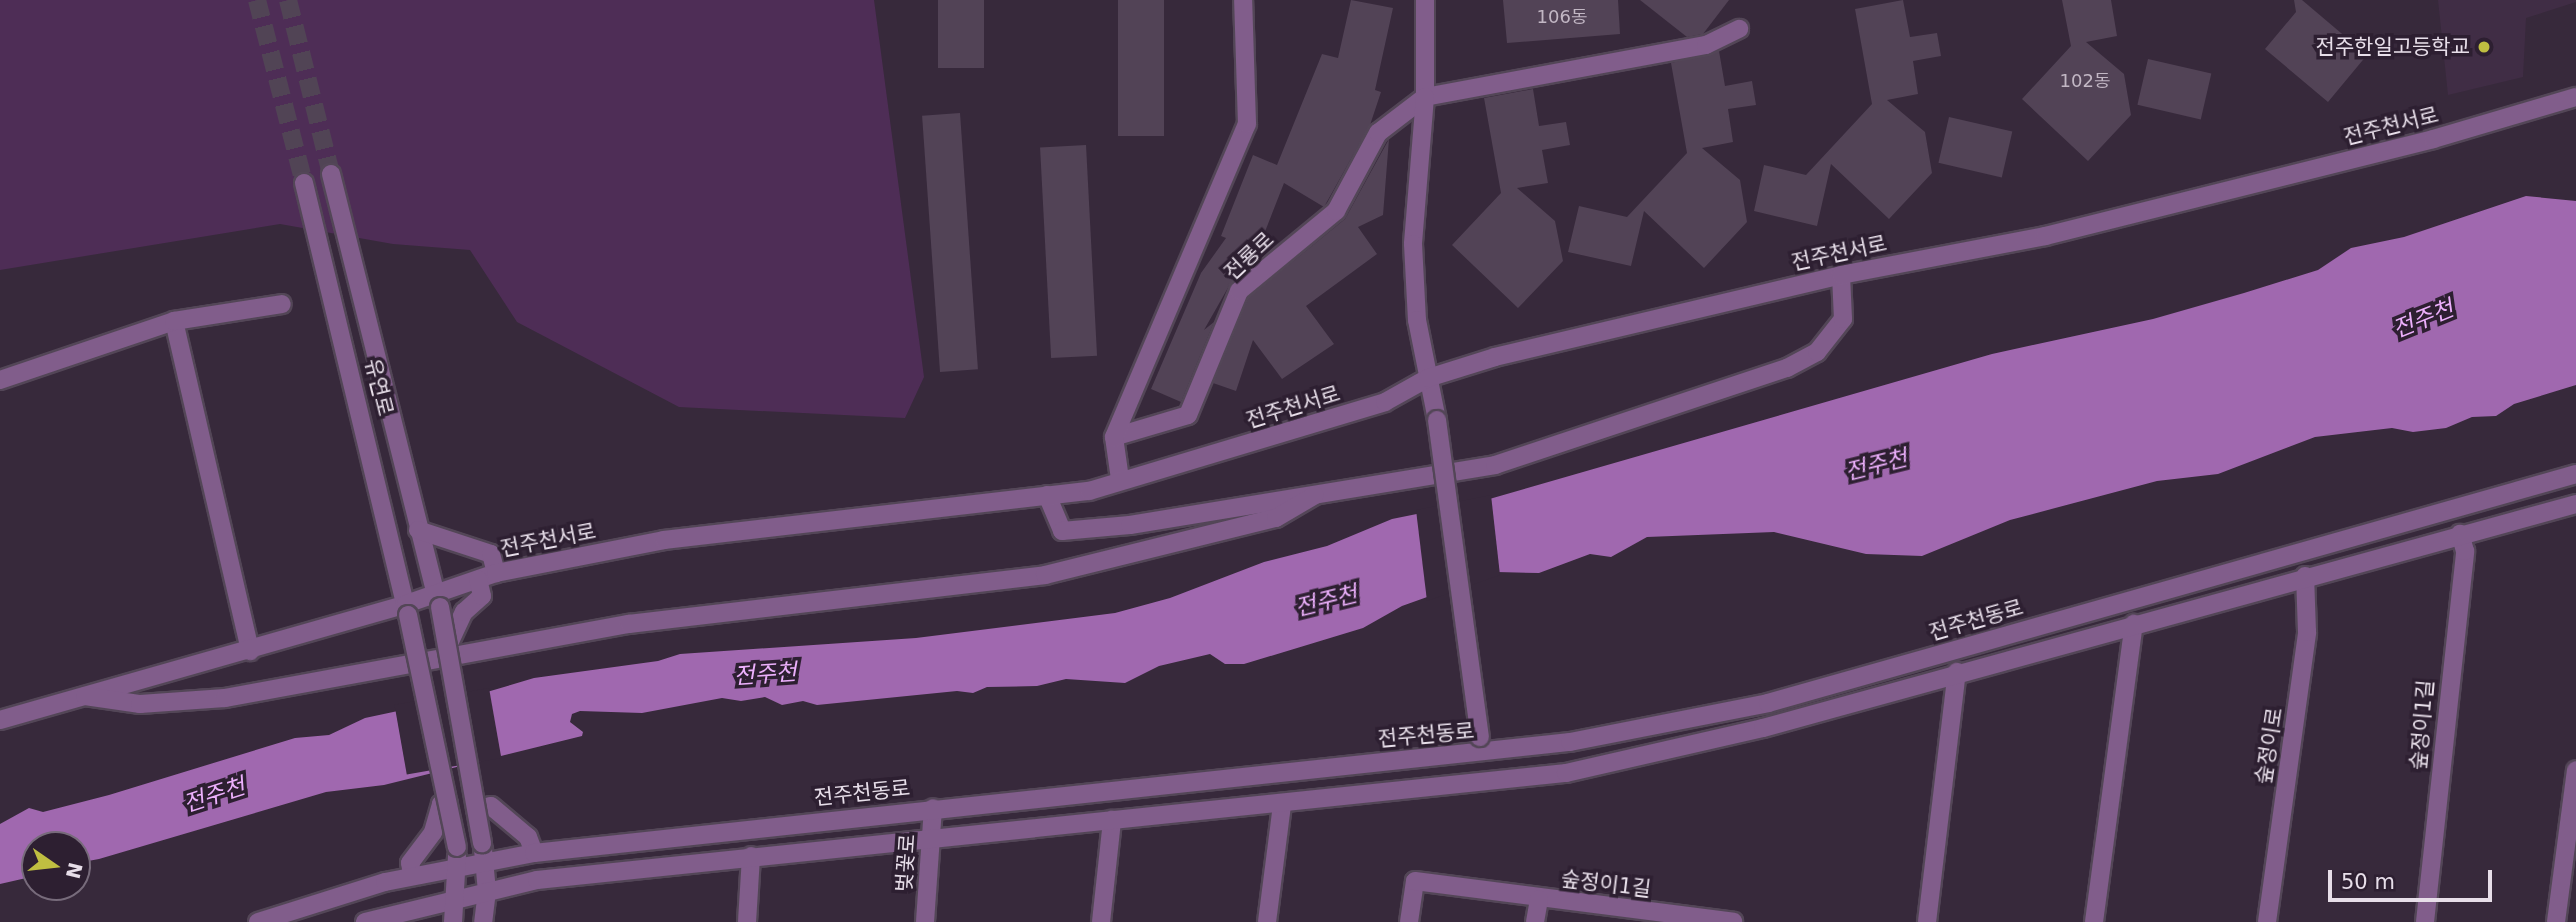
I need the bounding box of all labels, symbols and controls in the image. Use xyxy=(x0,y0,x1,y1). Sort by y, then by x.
house number: 106동 xyxy=(1537,6,1587,28)
place label: 전주한일고등학교 xyxy=(2315,34,2470,60)
marker: 전주한일고등학교 xyxy=(2476,39,2492,55)
house number: 102동 xyxy=(2060,70,2110,92)
street label: 전주천서로 xyxy=(2341,102,2441,150)
street label: 전룡로 xyxy=(1219,227,1279,285)
street label: 전주천서로 xyxy=(1789,231,1889,275)
water label: 전주천 xyxy=(2388,294,2458,344)
street label: 유연로 xyxy=(360,356,398,418)
street label: 전주천서로 xyxy=(1243,381,1343,433)
water label: 전주천 xyxy=(1842,444,1910,486)
street label: 전주천서로 xyxy=(498,518,598,562)
water label: 전주천 xyxy=(1292,580,1360,622)
street label: 전주천동로 xyxy=(1926,595,2026,645)
water label: 전주천 xyxy=(732,658,798,690)
street label: 숲정이1길 xyxy=(2405,679,2439,771)
street label: 숲정이로 xyxy=(2251,706,2287,786)
street label: 전주천동로 xyxy=(1377,718,1475,752)
water label: 전주천 xyxy=(180,772,248,818)
street label: 전주천동로 xyxy=(813,775,911,811)
north arrow xyxy=(21,831,91,901)
street label: 벚꽃로 xyxy=(891,833,921,893)
scale bar xyxy=(2331,856,2496,900)
text: N xyxy=(62,860,87,881)
street label: 숲정이1길 xyxy=(1559,866,1653,902)
text: 50 m xyxy=(2341,870,2395,894)

